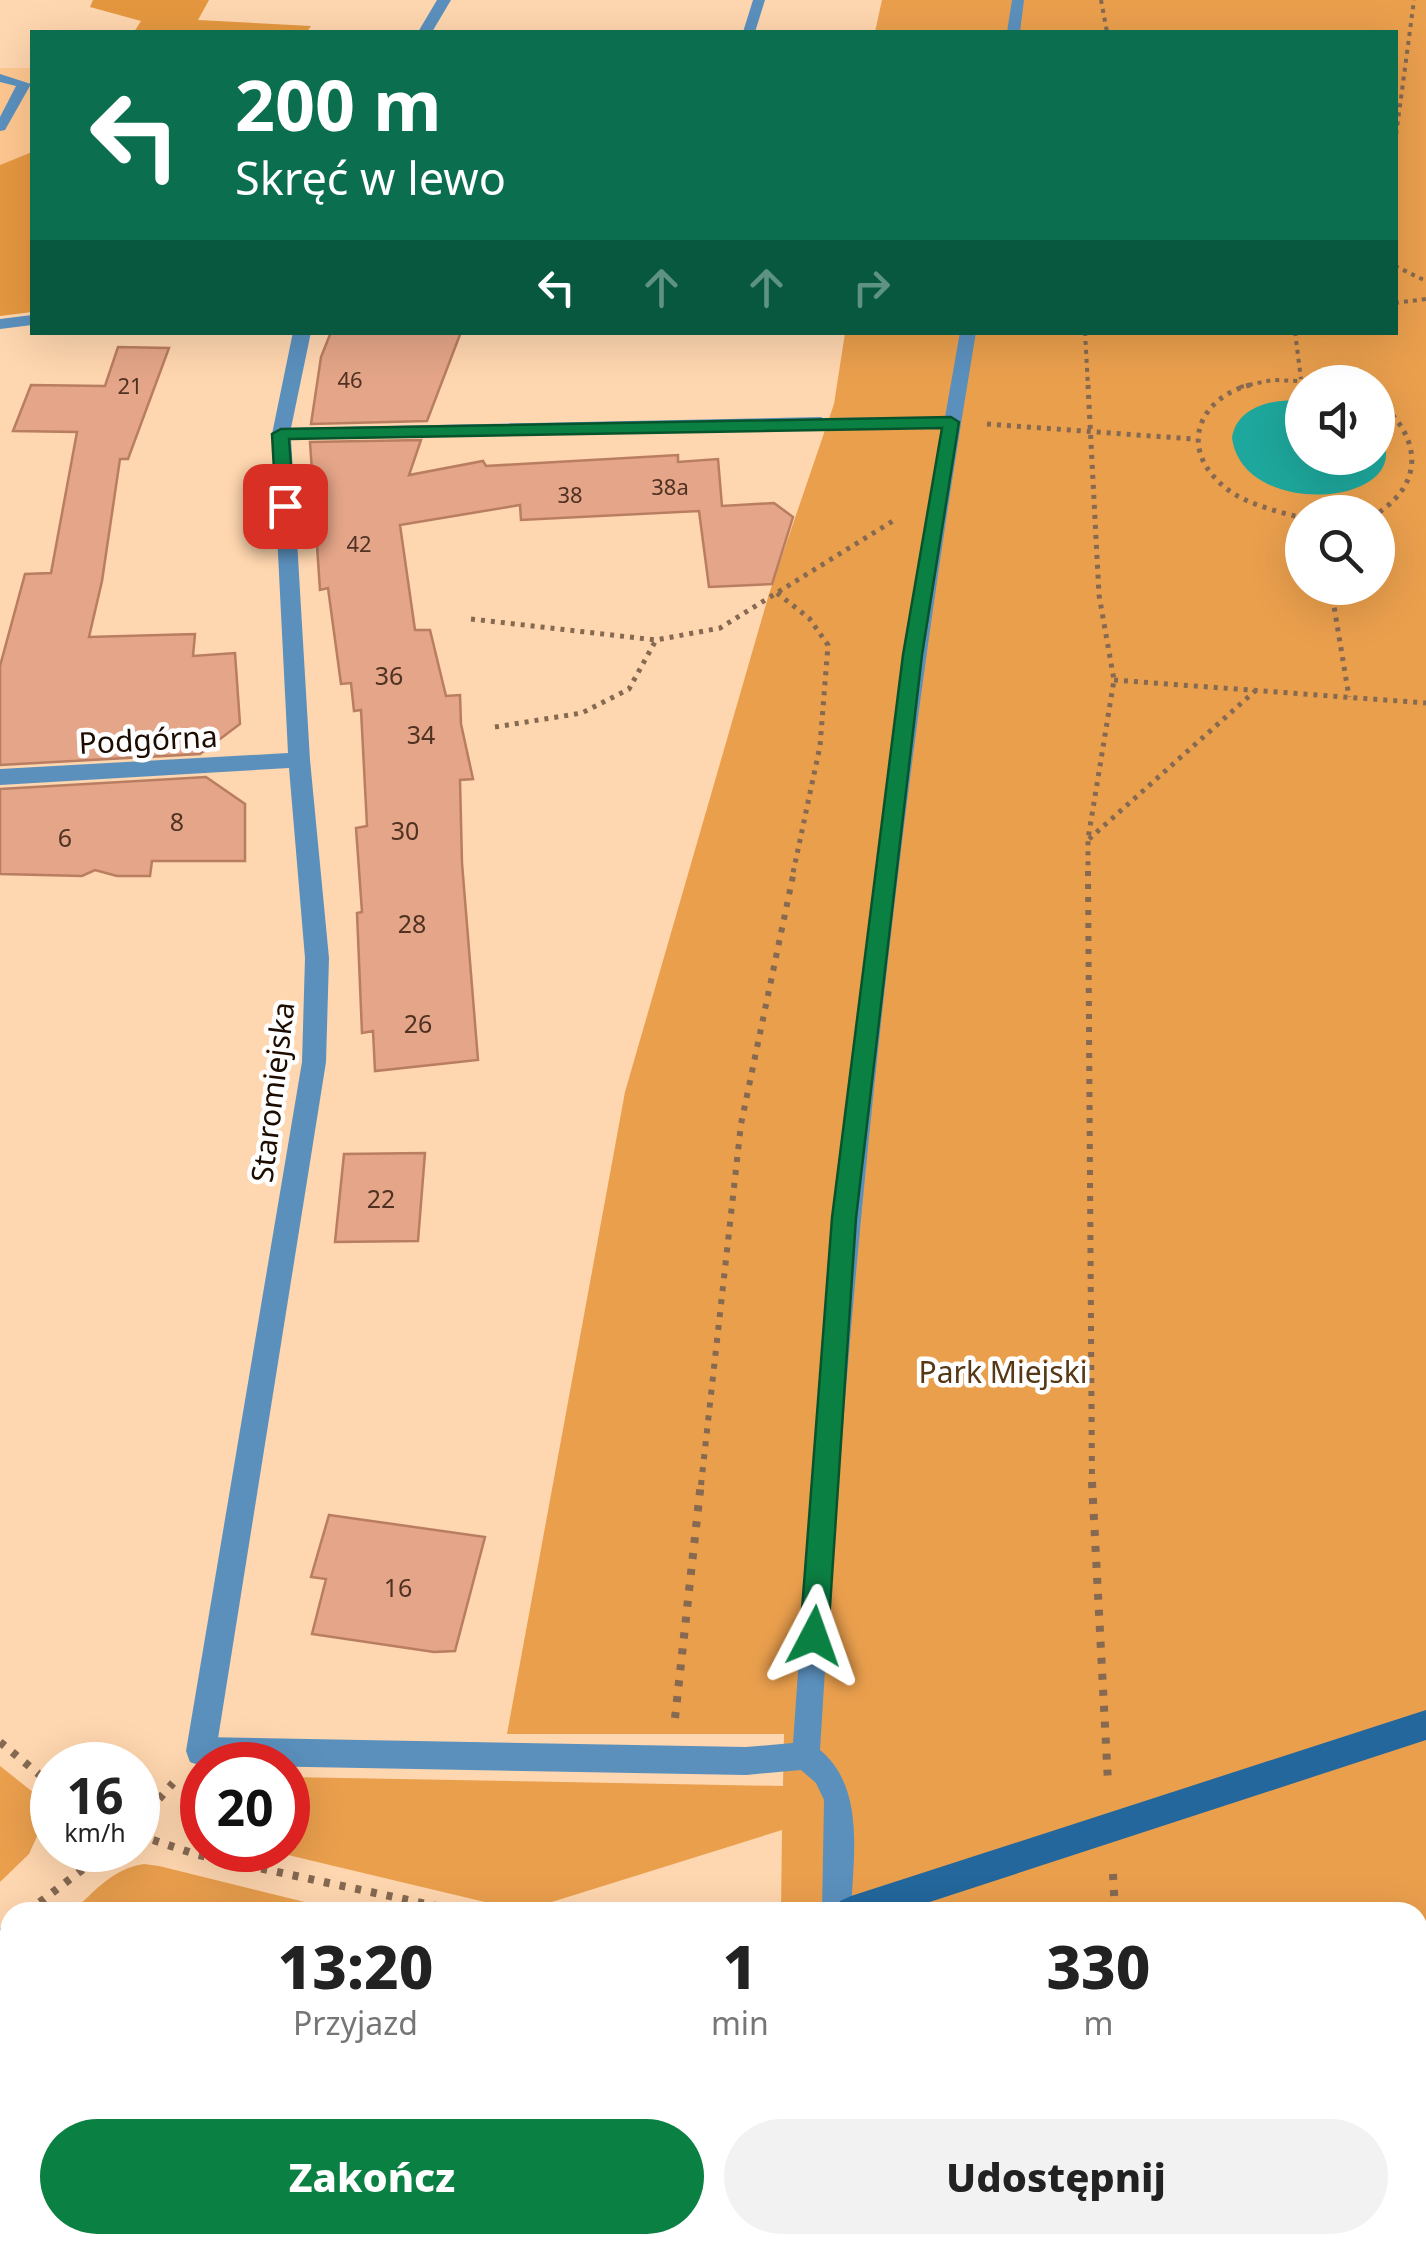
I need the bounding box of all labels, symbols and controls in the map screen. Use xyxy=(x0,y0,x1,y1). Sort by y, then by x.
text: 200 m xyxy=(235,56,442,152)
icon: left xyxy=(70,70,200,200)
text: Skręć w lewo xyxy=(235,147,506,208)
icon: left xyxy=(529,260,584,315)
icon: ahead xyxy=(634,260,689,315)
icon: ahead xyxy=(739,260,794,315)
icon: right xyxy=(844,260,899,315)
house number: 46 xyxy=(337,364,363,394)
map controls xyxy=(1285,365,1395,605)
button: sound xyxy=(1285,365,1395,475)
house number: 21 xyxy=(117,370,143,400)
pin xyxy=(243,464,328,549)
house number: 38a xyxy=(651,471,689,501)
icon: arrive xyxy=(258,479,313,534)
house number: 38 xyxy=(557,479,583,509)
button: search xyxy=(1285,495,1395,605)
house number: 42 xyxy=(346,528,372,558)
house number: 36 xyxy=(375,658,403,692)
street label: Podgórna xyxy=(77,715,219,763)
house number: 34 xyxy=(407,717,435,751)
house number: 8 xyxy=(170,804,184,838)
house number: 30 xyxy=(391,813,419,847)
house number: 6 xyxy=(58,820,72,854)
house number: 28 xyxy=(398,906,426,940)
street label: Staromiejska xyxy=(241,999,303,1185)
house number: 26 xyxy=(404,1006,432,1040)
house number: 22 xyxy=(367,1181,395,1215)
park label: Park Miejski xyxy=(919,1351,1087,1392)
house number: 16 xyxy=(384,1570,412,1604)
position arrow xyxy=(762,1584,866,1688)
speed limit sign: 20 xyxy=(180,1742,310,1872)
text: 16 xyxy=(66,1761,124,1829)
text: km/h xyxy=(64,1815,126,1849)
text: 13:20 xyxy=(278,1925,433,2007)
text: 1 xyxy=(723,1925,757,2007)
text: 330 xyxy=(1046,1925,1150,2007)
text: Przyjazd xyxy=(293,2001,418,2044)
text: min xyxy=(711,2001,769,2044)
text: m xyxy=(1083,2001,1113,2044)
button: Zakończ xyxy=(40,2119,704,2234)
button: Udostępnij xyxy=(724,2119,1388,2234)

